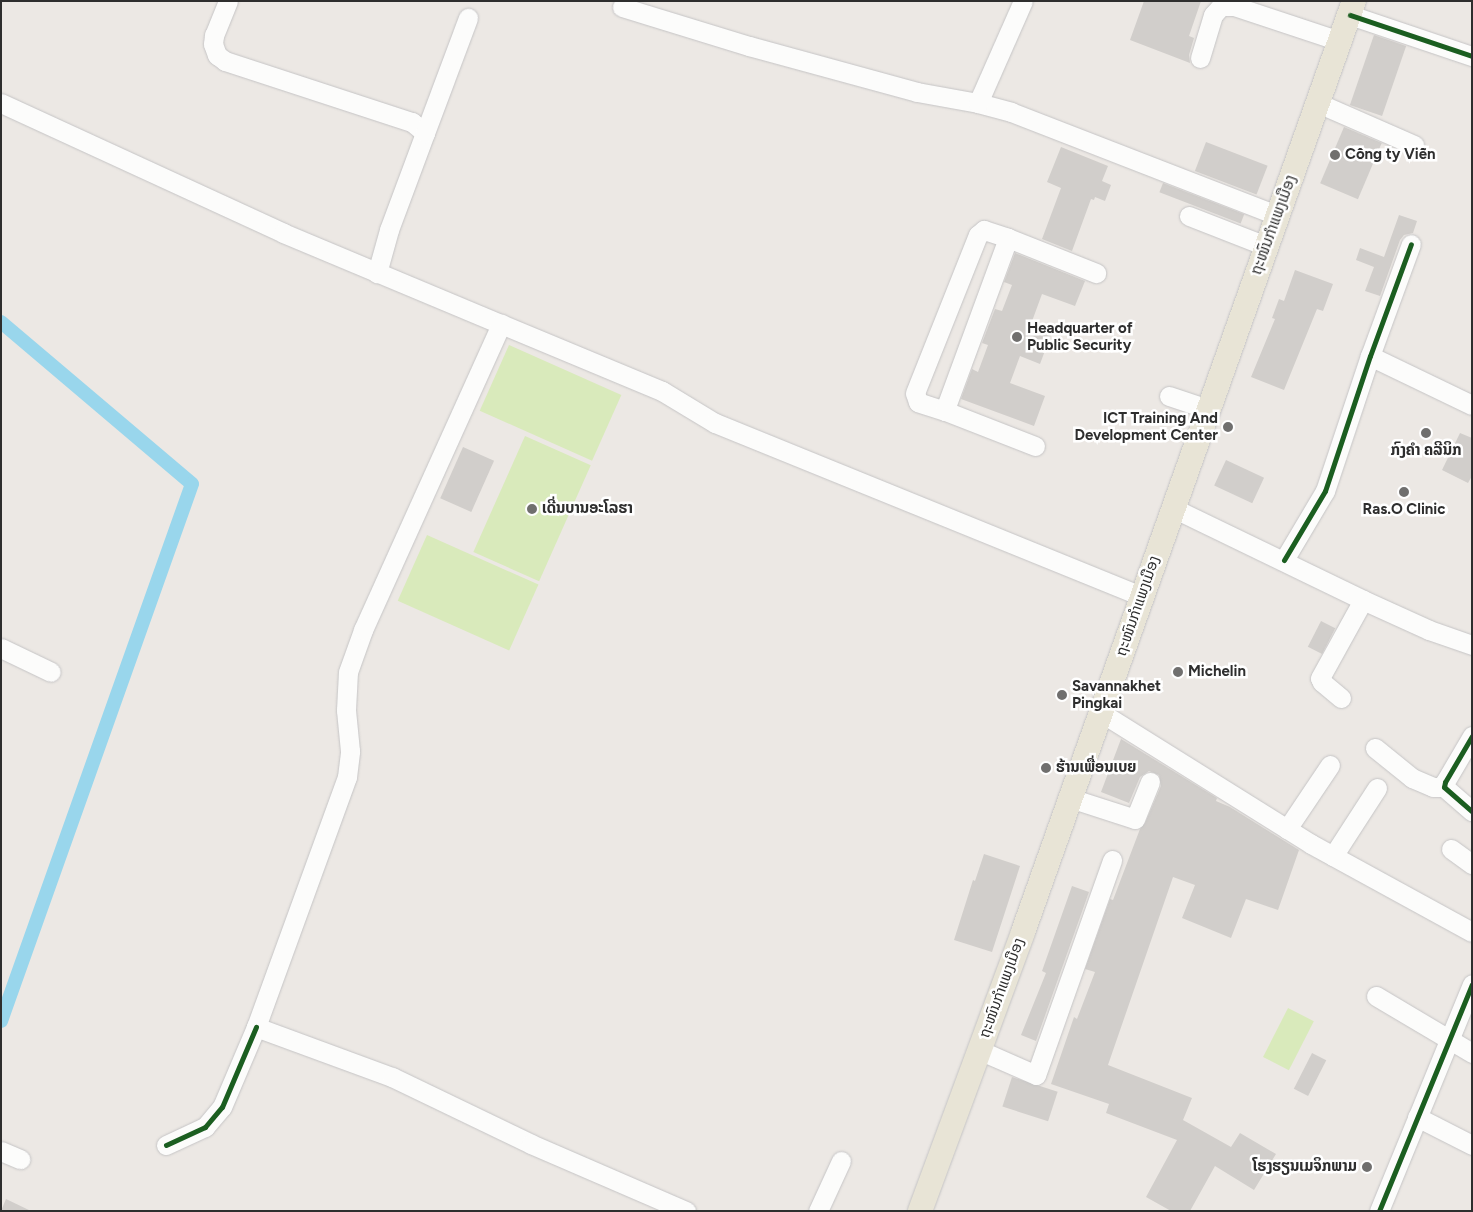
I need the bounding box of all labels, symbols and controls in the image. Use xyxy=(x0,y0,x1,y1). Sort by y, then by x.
place label: Công ty Viễn xyxy=(1345,146,1436,164)
marker: Công ty Viễn xyxy=(1329,149,1341,161)
street label: ຖະໜົນກຳແພງເມືອງ xyxy=(1248,173,1300,277)
place label: Headquarter of Public Security xyxy=(1027,319,1133,354)
marker: Headquarter of Public Security xyxy=(1011,331,1023,343)
place label: ICT Training And Development Center xyxy=(1075,409,1218,444)
marker: ICT Training And Development Center xyxy=(1222,421,1234,433)
marker: ກົງຄຳ ຄລີນິກ xyxy=(1419,426,1433,440)
place label: ກົງຄຳ ຄລີນິກ xyxy=(1390,442,1462,460)
marker: Ras.O Clinic xyxy=(1397,485,1411,499)
place label: ເດີ່ນບານອະໂລຮາ xyxy=(542,500,633,518)
place label: Ras.O Clinic xyxy=(1363,501,1445,519)
marker: ເດີ່ນບານອະໂລຮາ xyxy=(526,503,538,515)
street label: ຖະໜົນກຳແພງເມືອງ xyxy=(1112,553,1164,659)
place label: Michelin xyxy=(1188,663,1246,681)
marker: Michelin xyxy=(1172,666,1184,678)
place label: Savannakhet Pingkai xyxy=(1072,677,1161,712)
marker: Savannakhet Pingkai xyxy=(1056,689,1068,701)
place label: ຮ້ານເພື່ອນເບຍ xyxy=(1056,759,1136,777)
marker: ຮ້ານເພື່ອນເບຍ xyxy=(1040,762,1052,774)
street label: ຖະໜົນກຳແພງເມືອງ xyxy=(976,936,1028,1040)
place label: ໂຮງຮຽນເມຈິກພາມ xyxy=(1252,1158,1357,1176)
marker: ໂຮງຮຽນເມຈິກພາມ xyxy=(1361,1161,1373,1173)

